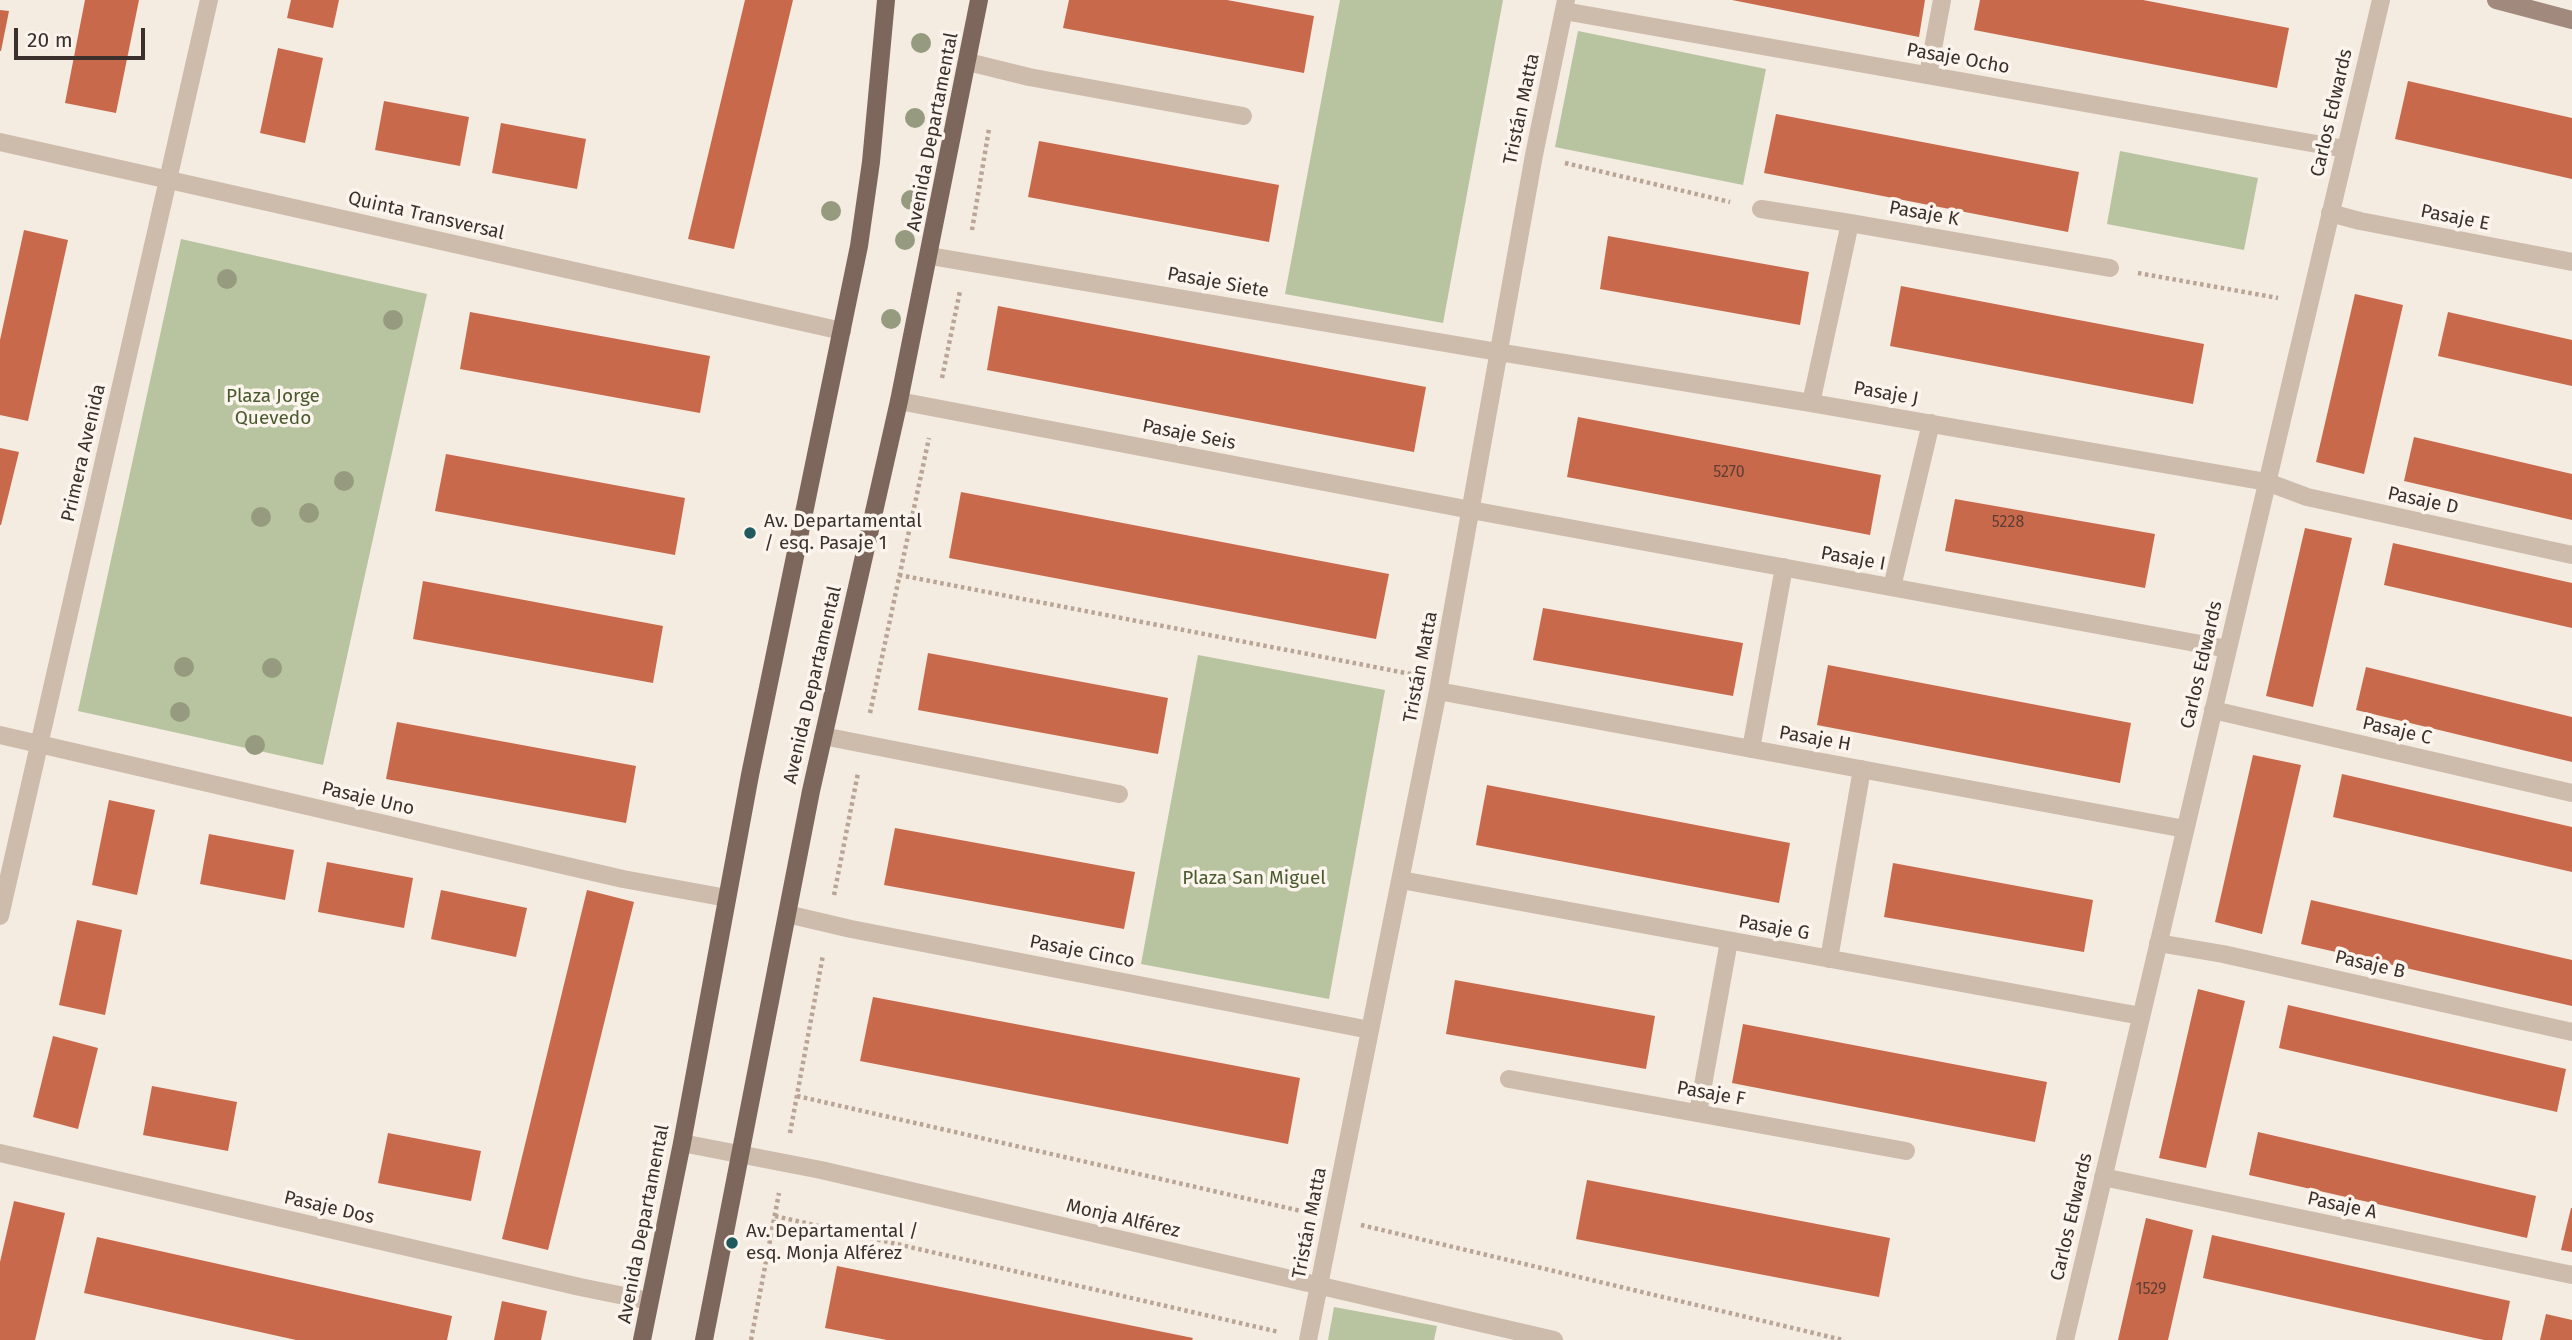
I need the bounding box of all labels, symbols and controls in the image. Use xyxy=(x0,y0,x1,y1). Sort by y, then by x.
scale bar xyxy=(18,14,149,58)
text: 20 m xyxy=(27,27,73,53)
street label: Avenida Departamental xyxy=(903,30,963,234)
street label: Pasaje Ocho xyxy=(1905,39,2011,79)
street label: Carlos Edwards xyxy=(2306,47,2358,179)
street label: Tristán Matta xyxy=(1499,51,1545,167)
street label: Quinta Transversal xyxy=(346,187,506,245)
street label: Pasaje K xyxy=(1887,197,1961,231)
street label: Pasaje E xyxy=(2419,200,2491,236)
street label: Pasaje Siete xyxy=(1165,263,1271,303)
street label: Pasaje J xyxy=(1852,377,1920,411)
street label: Primera Avenida xyxy=(57,382,111,524)
park label: Plaza Jorge Quevedo xyxy=(226,386,320,430)
street label: Pasaje Seis xyxy=(1140,415,1238,455)
house number: 5270 xyxy=(1713,463,1745,483)
street label: Pasaje D xyxy=(2385,482,2461,520)
place label: Av. Departamental / esq. Pasaje 1 xyxy=(764,511,922,555)
house number: 5228 xyxy=(1992,513,2024,533)
marker: Av. Departamental / esq. Pasaje 1 xyxy=(742,525,758,541)
street label: Pasaje I xyxy=(1819,542,1887,576)
street label: Avenida Departamental xyxy=(779,584,847,786)
street label: Carlos Edwards xyxy=(2176,599,2228,731)
street label: Tristán Matta xyxy=(1399,609,1443,725)
street label: Pasaje C xyxy=(2360,712,2434,750)
street label: Pasaje H xyxy=(1777,721,1853,757)
street label: Pasaje Uno xyxy=(319,777,417,821)
park label: Plaza San Miguel xyxy=(1182,868,1326,890)
street label: Pasaje G xyxy=(1737,911,1811,945)
street label: Pasaje Cinco xyxy=(1027,931,1137,973)
street label: Pasaje B xyxy=(2333,946,2407,984)
street label: Pasaje F xyxy=(1675,1077,1747,1111)
street label: Avenida Departamental xyxy=(614,1122,674,1326)
street label: Carlos Edwards xyxy=(2046,1151,2098,1283)
street label: Tristán Matta xyxy=(1288,1165,1332,1281)
street label: Pasaje Dos xyxy=(282,1187,376,1229)
street label: Pasaje A xyxy=(2305,1188,2379,1224)
street label: Monja Alférez xyxy=(1064,1195,1182,1243)
place label: Av. Departamental / esq. Monja Alférez xyxy=(746,1221,919,1265)
marker: Av. Departamental / esq. Monja Alférez xyxy=(724,1235,740,1251)
house number: 1529 xyxy=(2136,1280,2166,1300)

